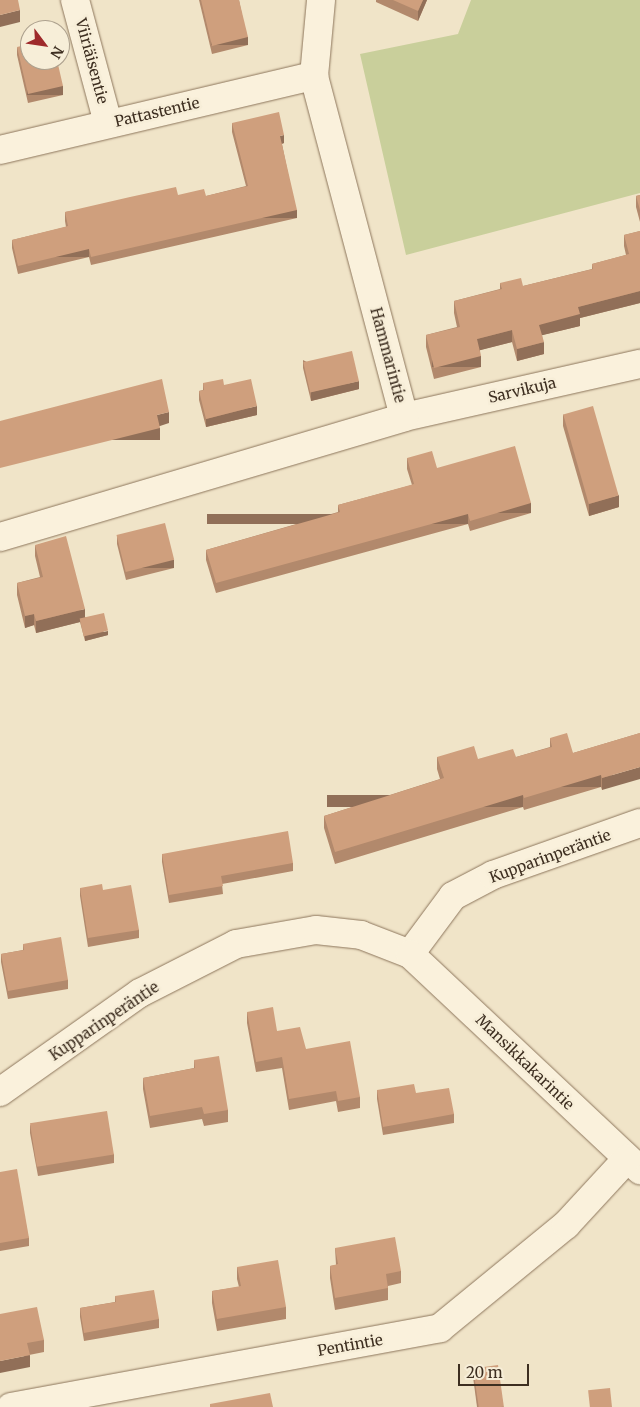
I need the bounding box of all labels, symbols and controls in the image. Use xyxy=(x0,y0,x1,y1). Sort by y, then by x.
street label: Viiriäisentie xyxy=(72,16,112,106)
north arrow xyxy=(20,20,70,70)
text: N xyxy=(46,43,68,62)
street label: Pattastentie xyxy=(113,94,201,130)
street label: Hammarintie xyxy=(367,305,409,405)
street label: Sarvikuja xyxy=(486,373,558,407)
street label: Kupparinperäntie xyxy=(487,826,613,886)
street label: Kupparinperäntie xyxy=(46,978,162,1064)
street label: Mansikkakarintie xyxy=(472,1011,578,1113)
street label: Pentintie xyxy=(316,1330,384,1360)
scale bar xyxy=(460,1354,531,1386)
text: 20 m xyxy=(466,1363,503,1382)

